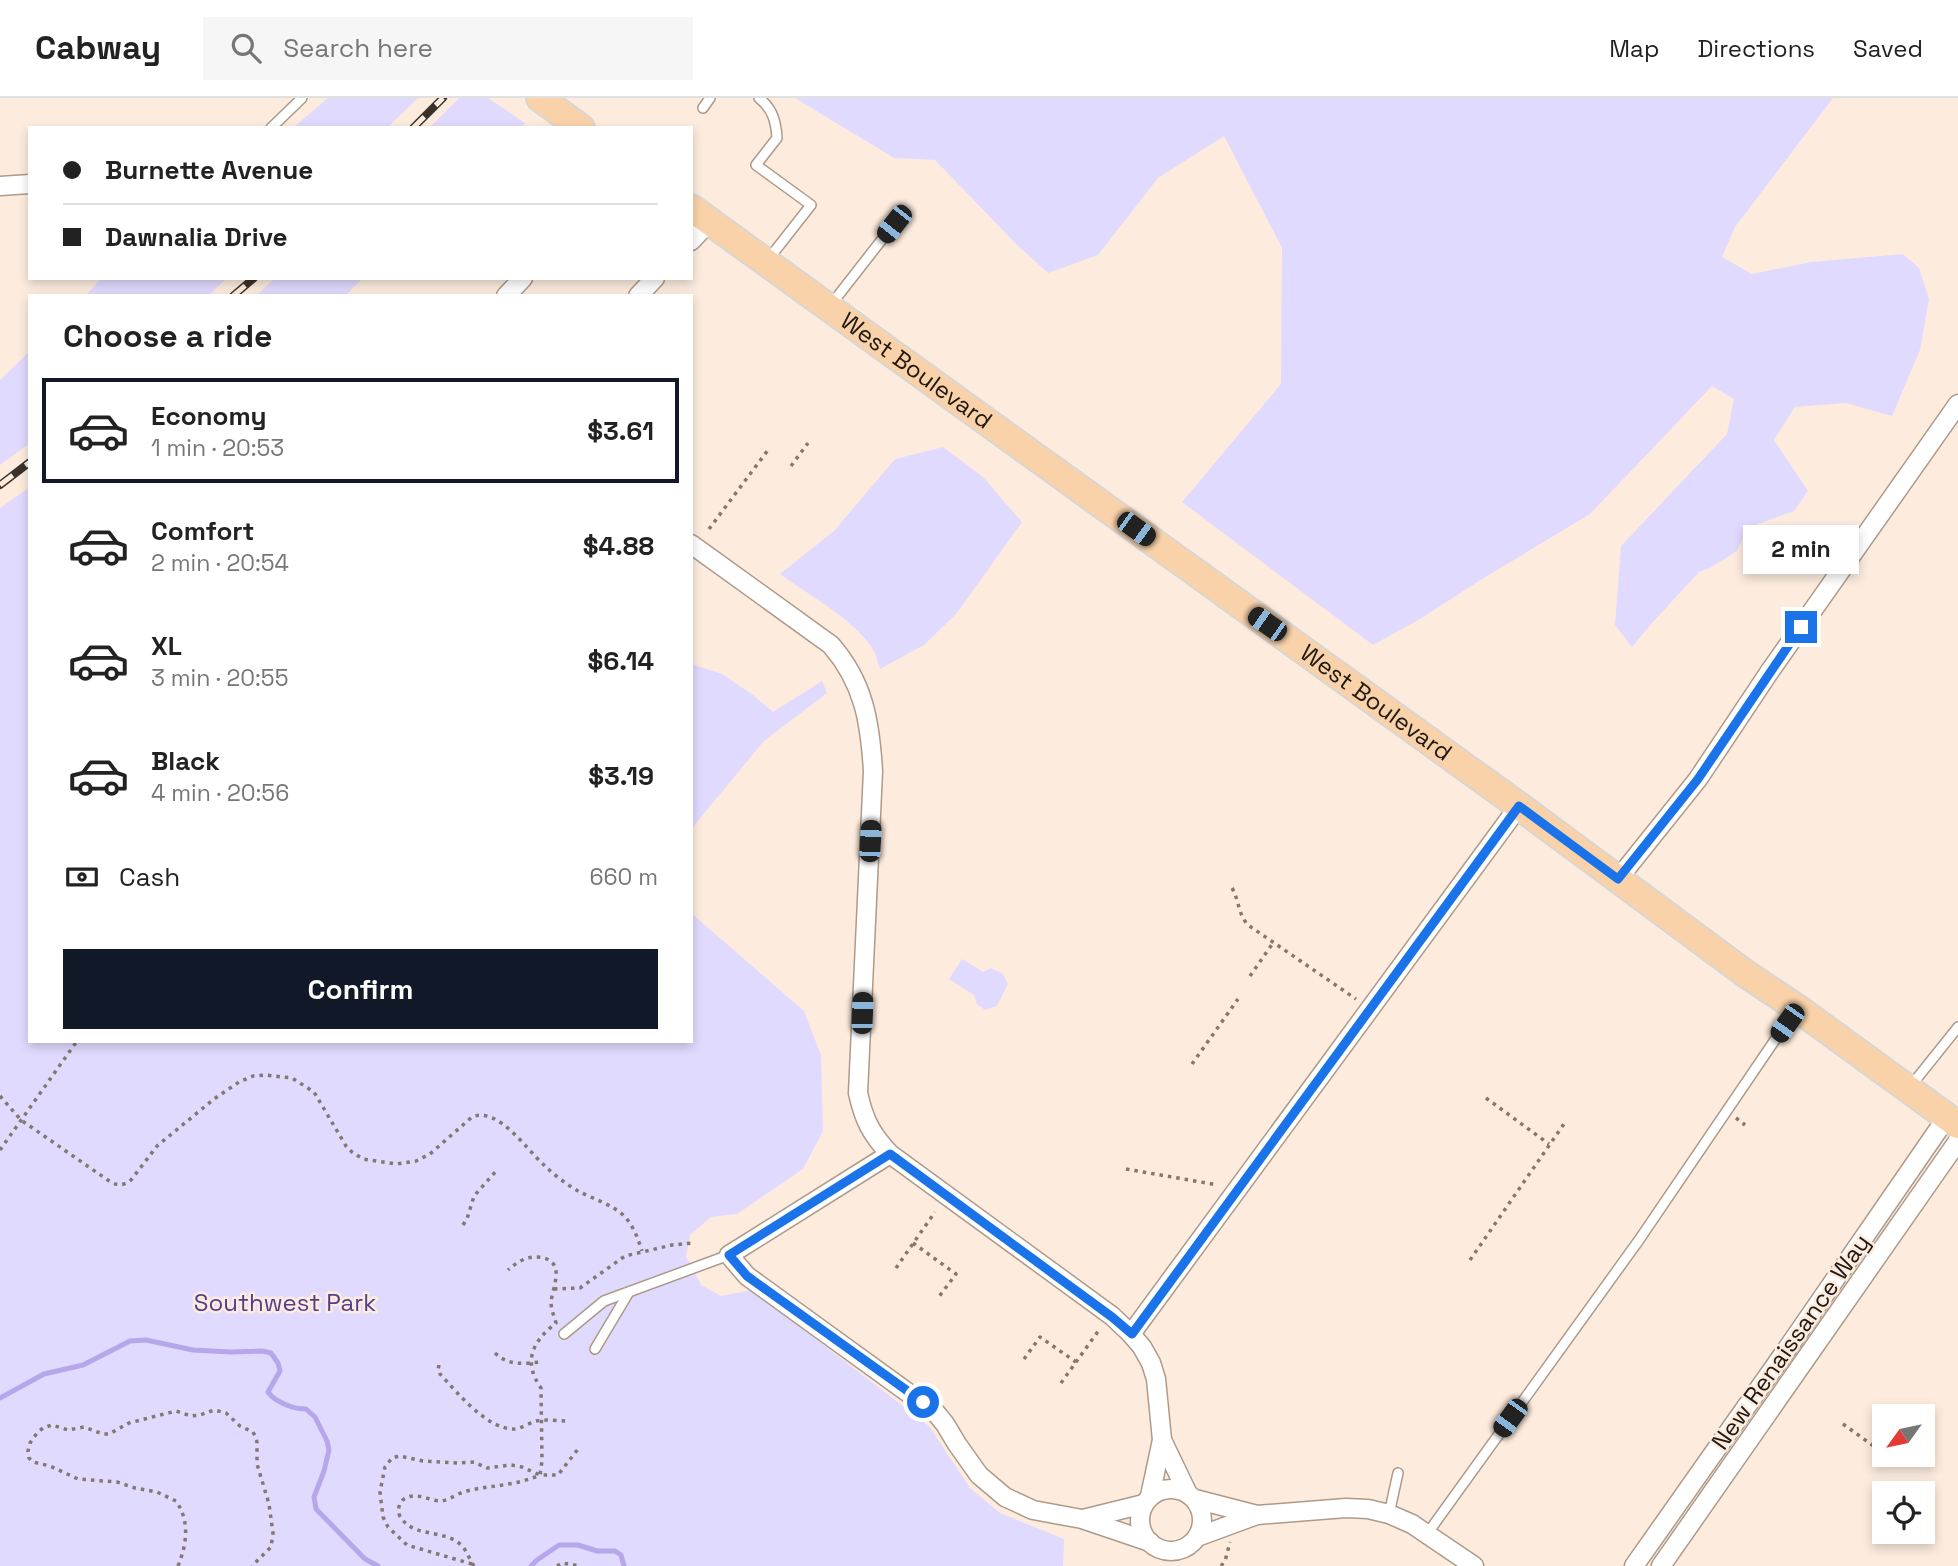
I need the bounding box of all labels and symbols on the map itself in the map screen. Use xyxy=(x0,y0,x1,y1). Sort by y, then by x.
car xyxy=(873,201,916,247)
street label: West Boulevard xyxy=(835,305,999,436)
car xyxy=(1113,508,1160,550)
callout: 2 min xyxy=(1743,526,1859,574)
car xyxy=(1244,603,1291,645)
route end xyxy=(1785,611,1817,643)
street label: West Boulevard xyxy=(1294,637,1458,768)
car xyxy=(859,819,882,863)
car xyxy=(851,992,874,1034)
car xyxy=(1767,1000,1808,1046)
street label: New Renaissance Way xyxy=(1704,1228,1877,1456)
park label: Southwest Park xyxy=(194,1287,376,1318)
route start xyxy=(907,1386,939,1418)
car xyxy=(1490,1395,1531,1441)
north arrow xyxy=(1872,1404,1936,1466)

